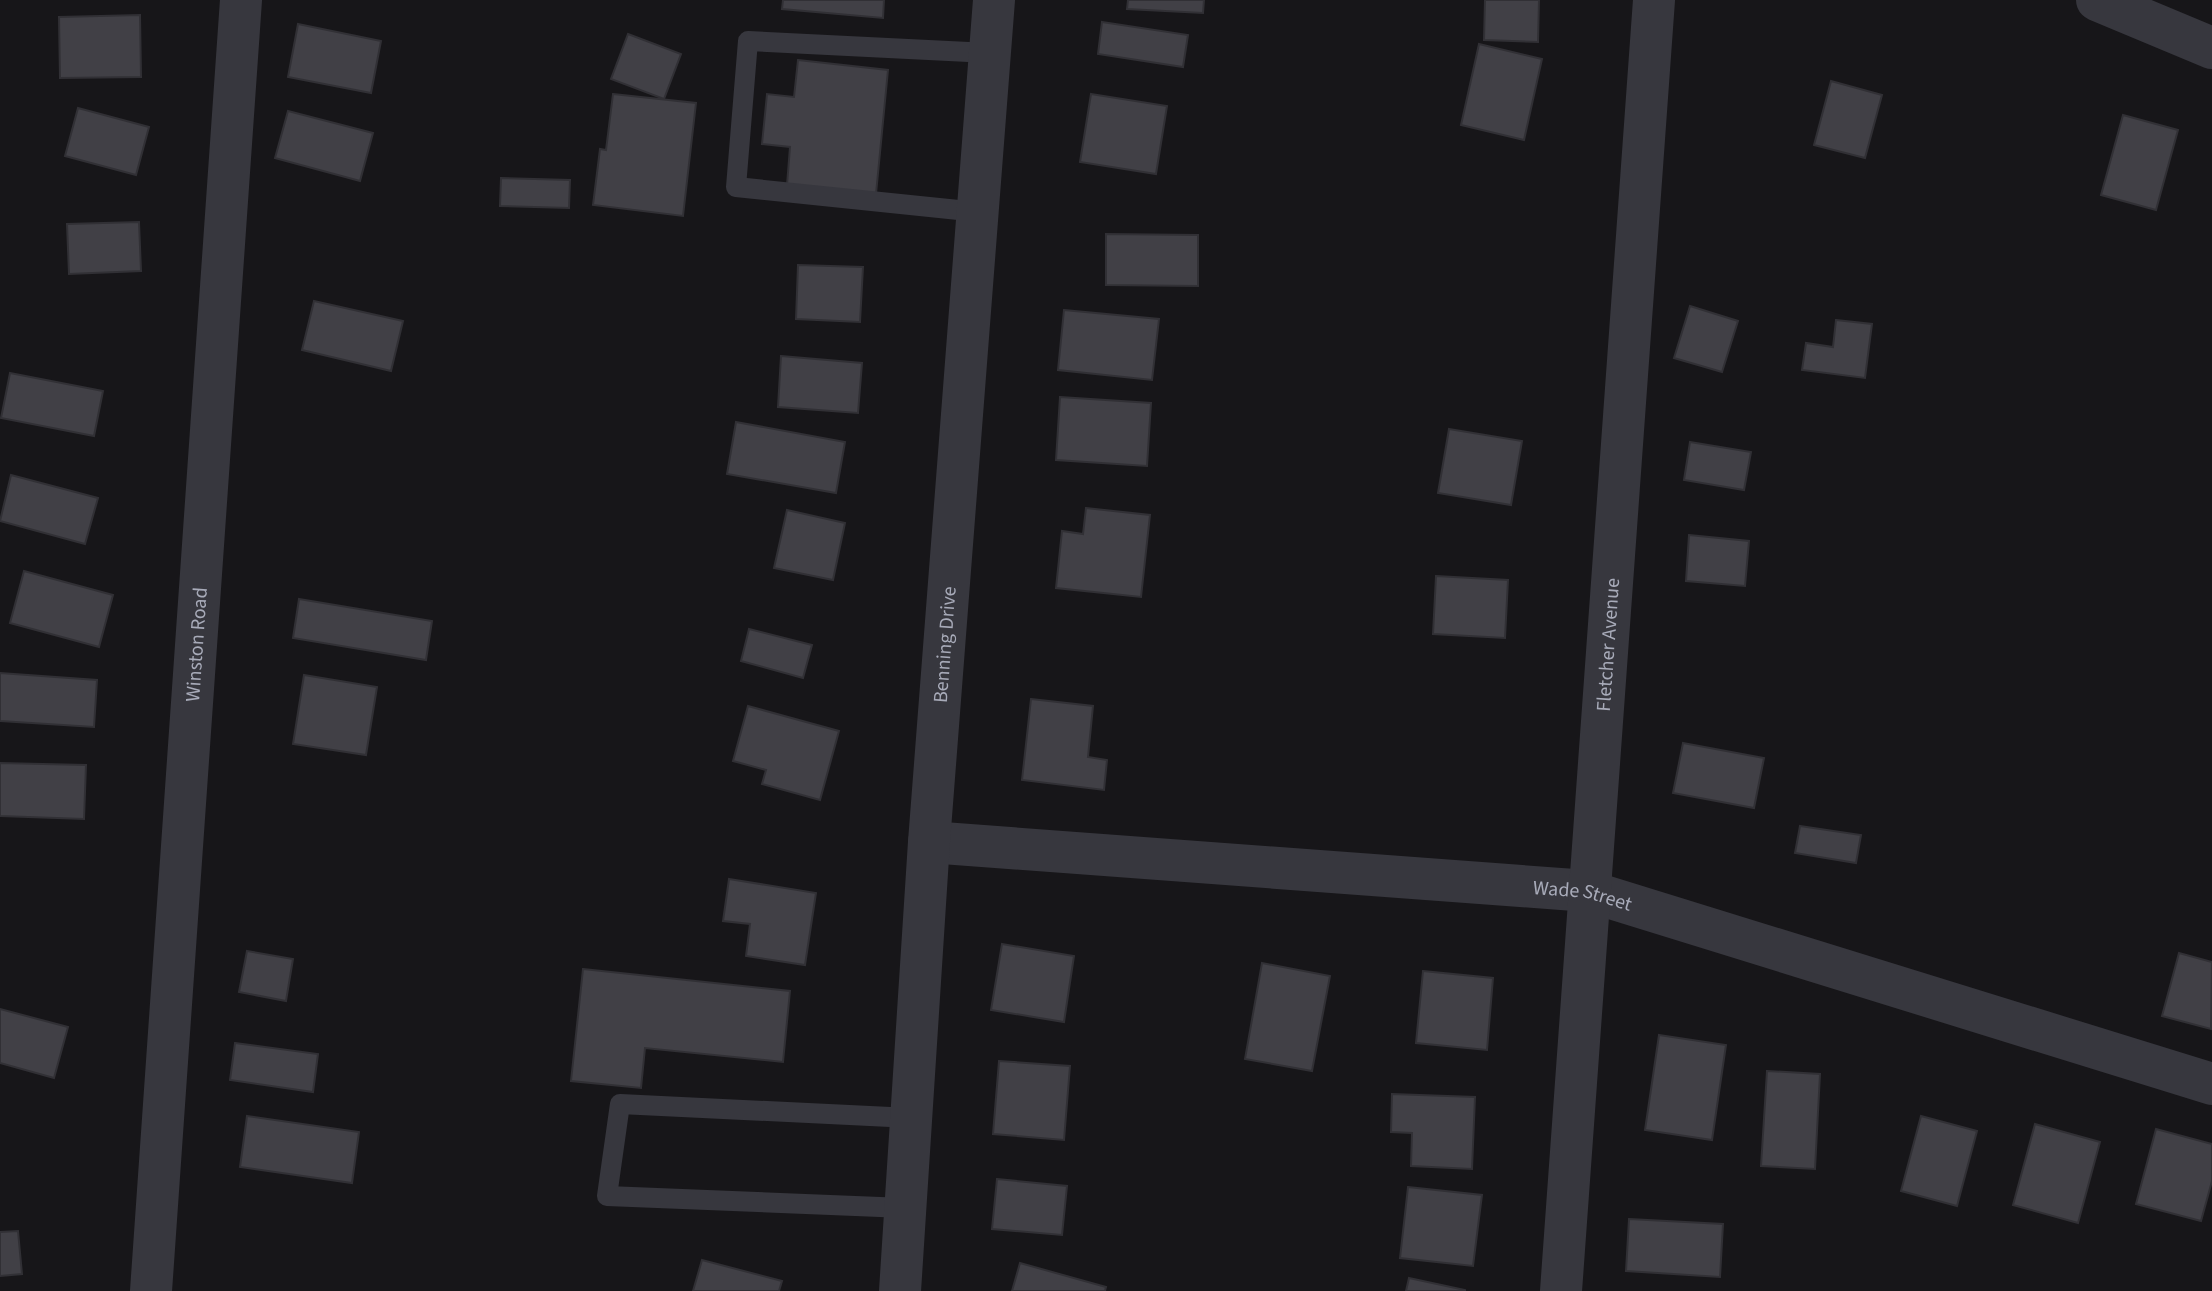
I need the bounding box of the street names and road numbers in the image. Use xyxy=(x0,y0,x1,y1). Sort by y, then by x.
street label: Fletcher Avenue xyxy=(1590,577,1627,712)
street label: Benning Drive xyxy=(927,585,964,704)
street label: Winston Road xyxy=(179,586,215,703)
street label: Wade Street xyxy=(1532,874,1636,919)

